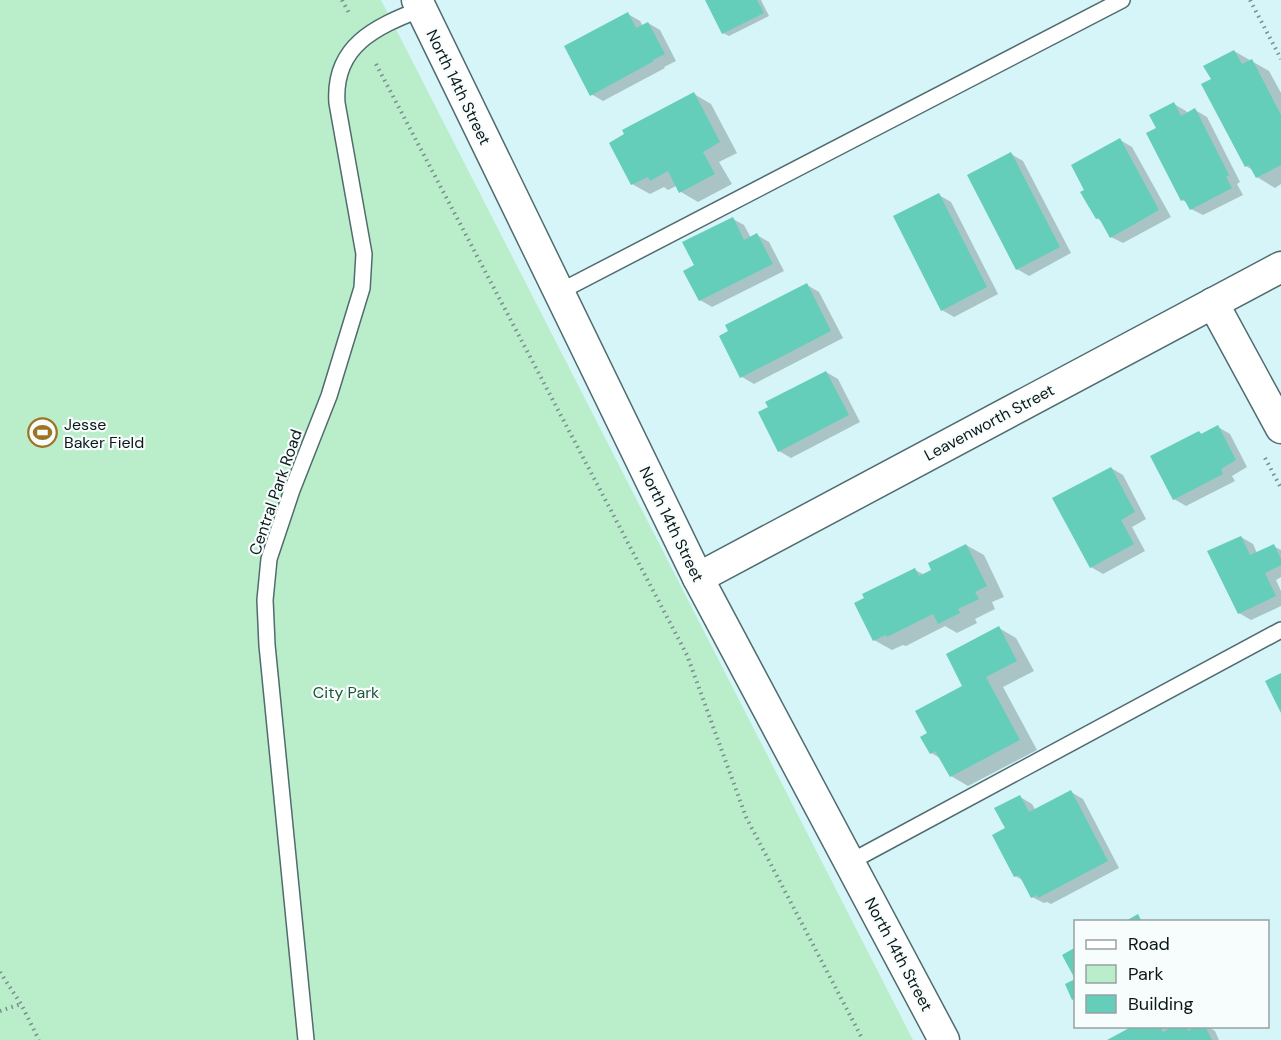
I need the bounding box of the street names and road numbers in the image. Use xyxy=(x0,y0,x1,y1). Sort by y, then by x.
street label: North 14th Street xyxy=(422,26,496,148)
street label: Leavenworth Street xyxy=(921,379,1058,466)
street label: Central Park Road xyxy=(244,427,307,558)
street label: North 14th Street xyxy=(635,463,709,585)
street label: North 14th Street xyxy=(860,894,937,1015)

